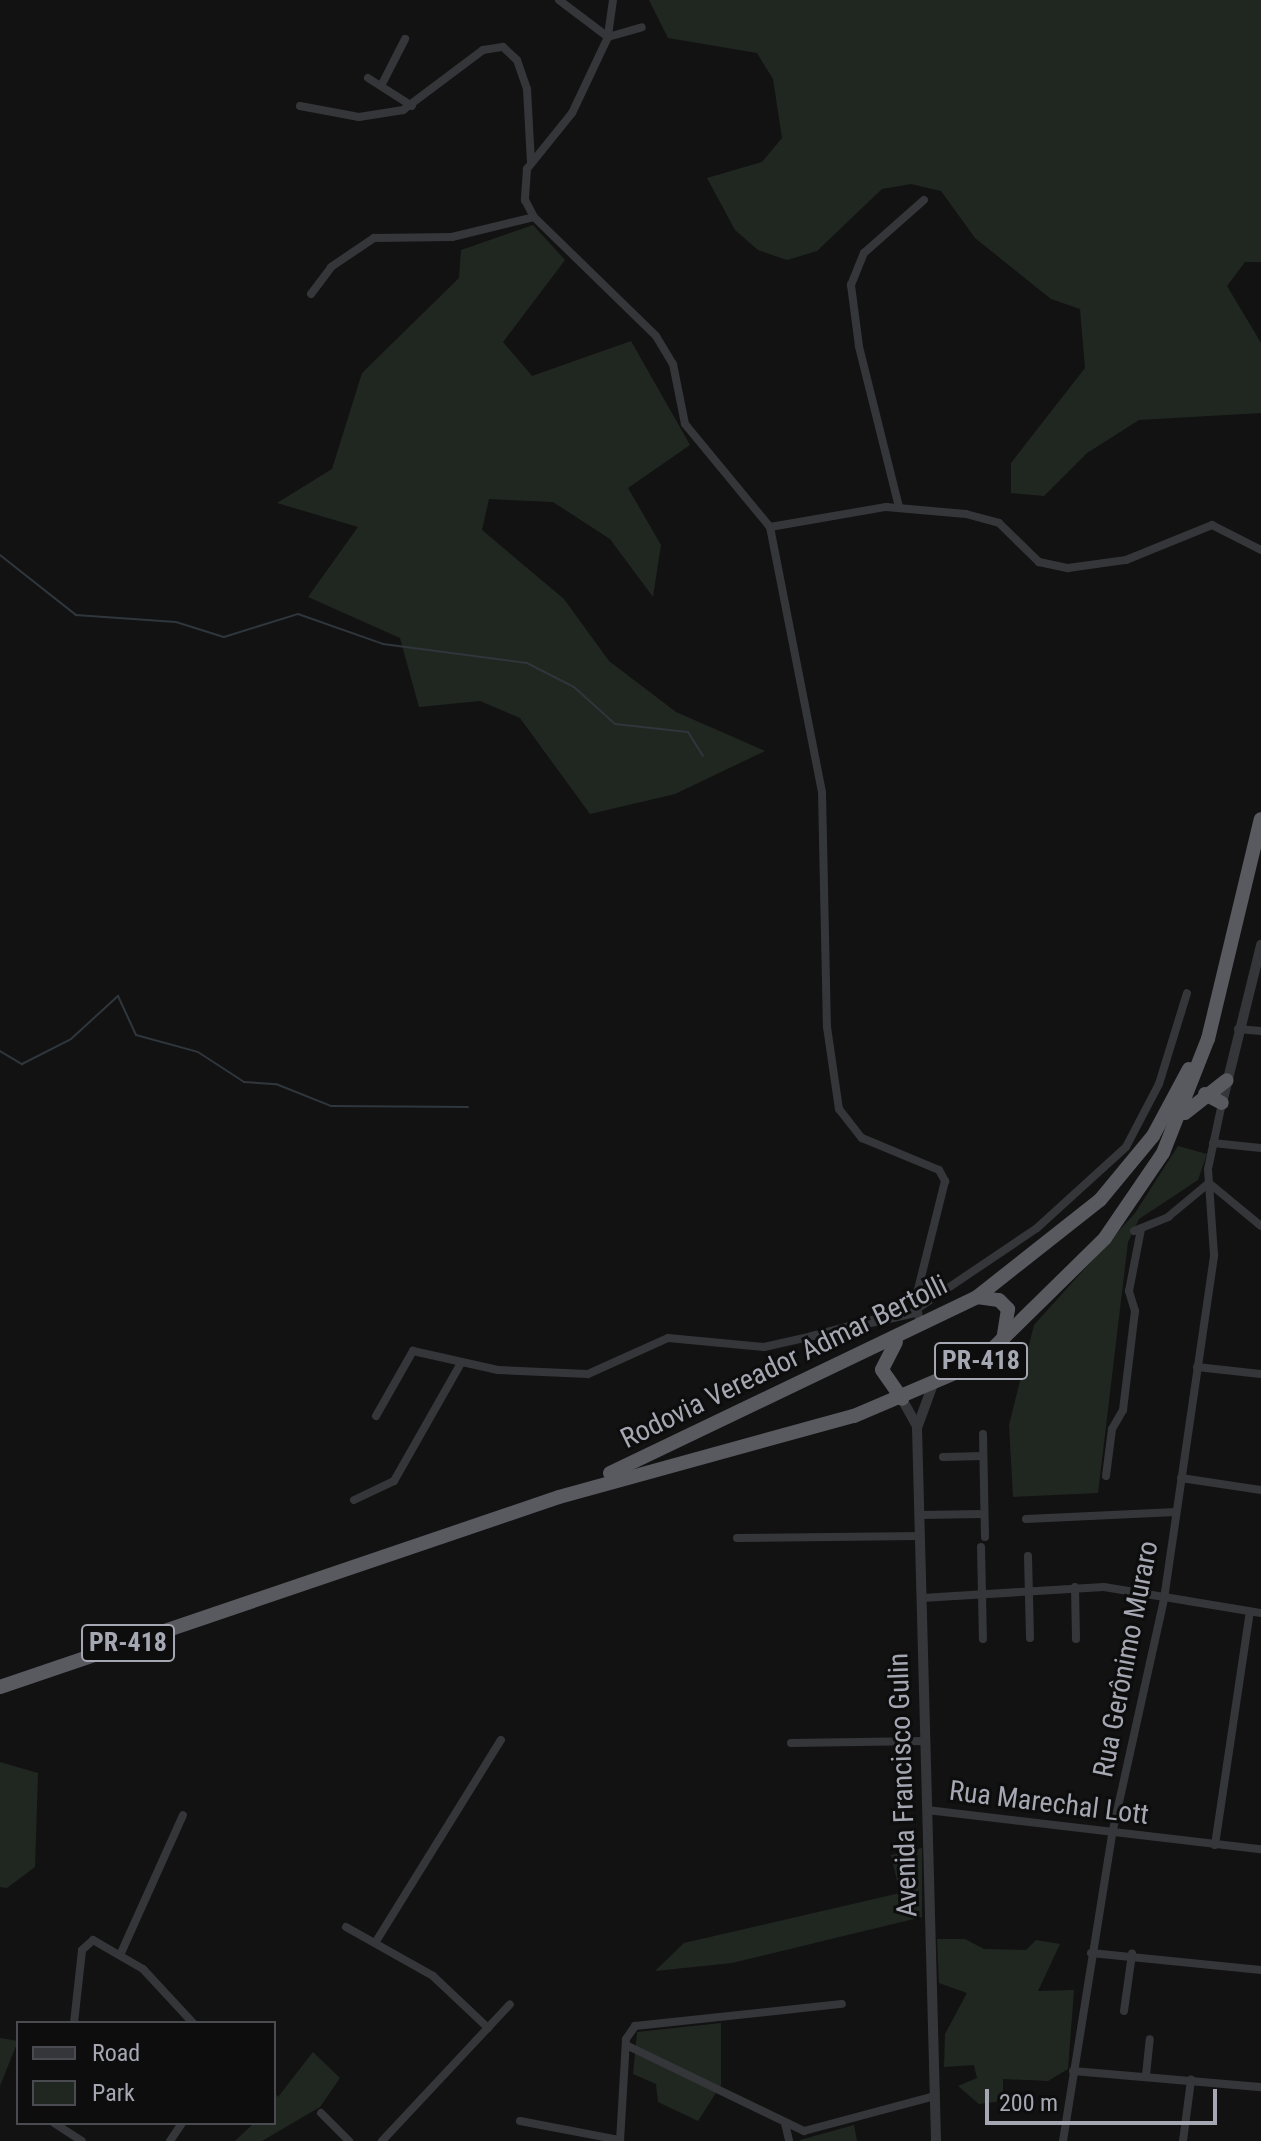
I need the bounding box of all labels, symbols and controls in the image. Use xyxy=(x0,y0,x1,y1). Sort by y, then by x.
street label: Rodovia Vereador Admar Bertolli xyxy=(615,1268,953,1456)
road number: PR-418 xyxy=(933,1339,1029,1383)
street label: Rua Gerônimo Muraro xyxy=(1087,1538,1165,1780)
road number: PR-418 xyxy=(80,1621,176,1665)
street label: Avenida Francisco Gulin xyxy=(882,1652,924,1918)
street label: Rua Marechal Lott xyxy=(947,1774,1151,1832)
legend xyxy=(16,2021,276,2125)
text: Road xyxy=(92,2039,140,2067)
scale bar xyxy=(989,2073,1221,2123)
text: Park xyxy=(92,2079,135,2107)
text: 200 m xyxy=(999,2089,1058,2117)

